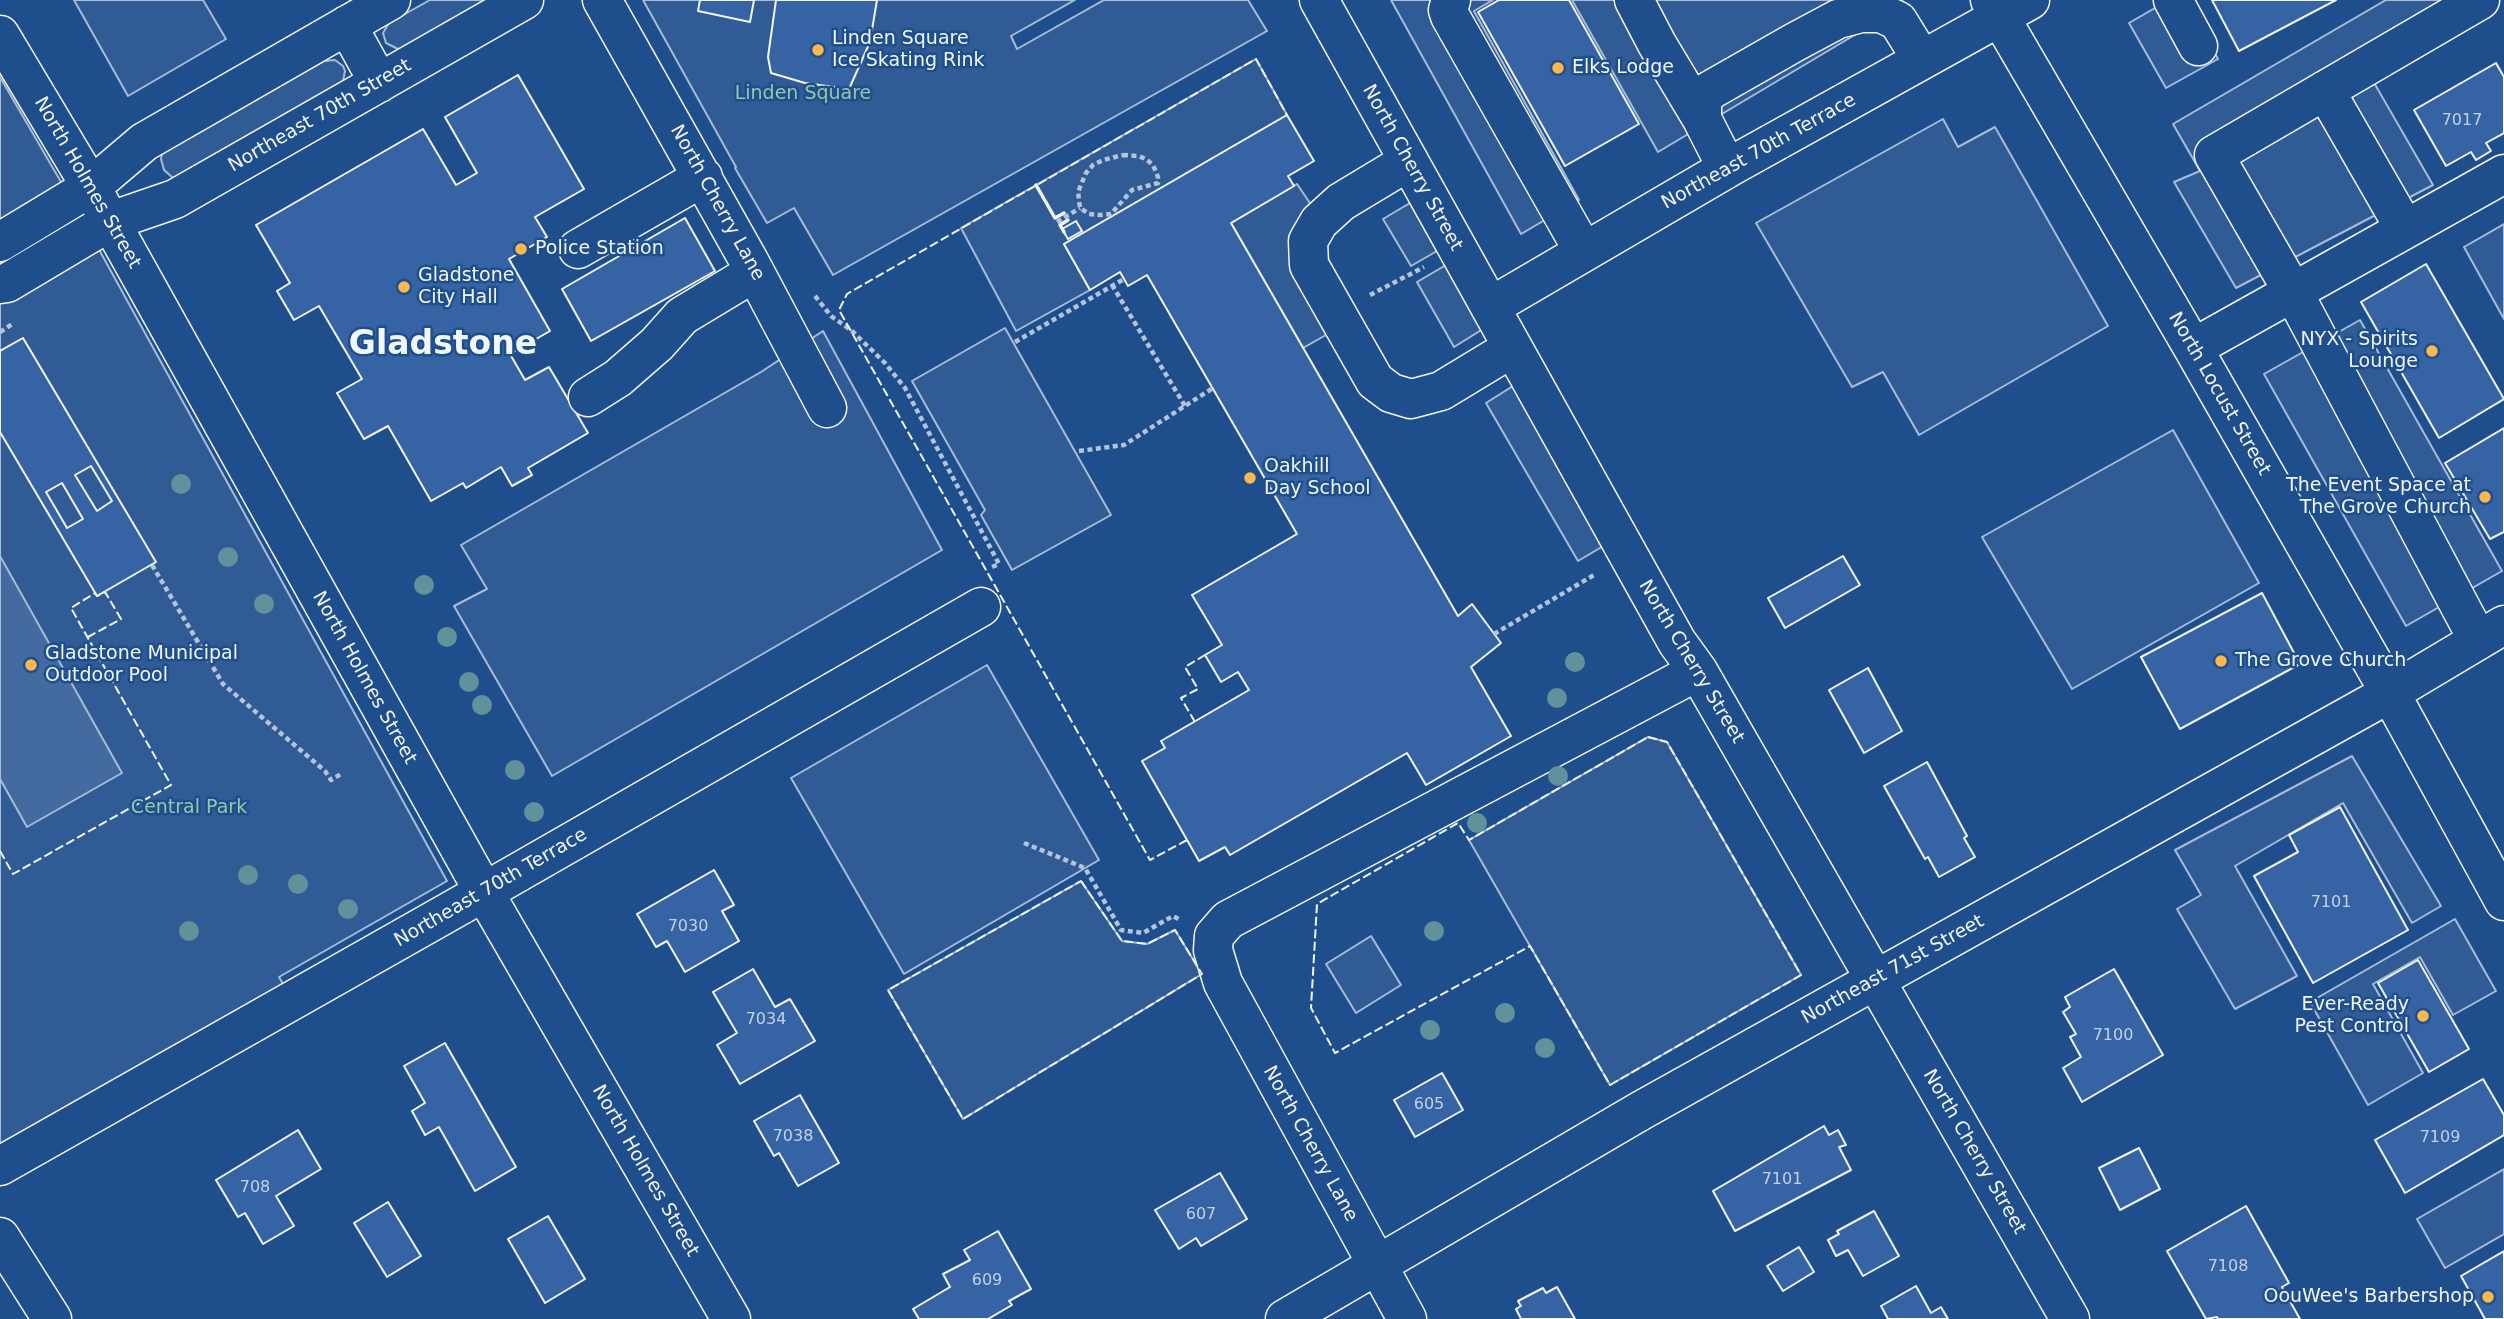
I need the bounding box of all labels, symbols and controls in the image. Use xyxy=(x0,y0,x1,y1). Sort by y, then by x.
place label: Linden Square Ice Skating Rink xyxy=(832,28,985,72)
marker: Linden Square Ice Skating Rink xyxy=(810,42,826,58)
street label: Northeast 70th Street xyxy=(225,54,415,178)
place label: Elks Lodge xyxy=(1572,57,1674,79)
marker: Elks Lodge xyxy=(1550,60,1566,76)
street label: North Cherry Street xyxy=(1357,81,1467,255)
park label: Linden Square xyxy=(735,83,871,105)
street label: Northeast 70th Terrace xyxy=(1658,89,1860,215)
street label: North Holmes Street xyxy=(29,93,145,273)
house number: 7017 xyxy=(2442,111,2482,131)
street label: North Cherry Lane xyxy=(665,121,769,285)
place label: Police Station xyxy=(535,238,664,260)
marker: Police Station xyxy=(513,241,529,257)
place label: Gladstone City Hall xyxy=(418,265,514,309)
marker: Gladstone City Hall xyxy=(396,279,412,295)
street label: North Locust Street xyxy=(2163,308,2275,480)
district label: Gladstone xyxy=(349,325,537,365)
place label: NYX - Spirits Lounge xyxy=(2300,329,2418,373)
marker: NYX - Spirits Lounge xyxy=(2424,343,2440,359)
place label: Oakhill Day School xyxy=(1264,456,1371,500)
marker: Oakhill Day School xyxy=(1242,470,1258,486)
place label: The Event Space at The Grove Church xyxy=(2286,475,2471,519)
marker: The Event Space at The Grove Church xyxy=(2477,489,2493,505)
street label: North Cherry Street xyxy=(1633,576,1749,748)
street label: North Holmes Street xyxy=(307,588,421,768)
place label: Gladstone Municipal Outdoor Pool xyxy=(45,643,238,687)
place label: The Grove Church xyxy=(2235,650,2406,672)
marker: The Grove Church xyxy=(2213,653,2229,669)
marker: Gladstone Municipal Outdoor Pool xyxy=(23,657,39,673)
park label: Central Park xyxy=(131,797,247,819)
street label: Northeast 70th Terrace xyxy=(391,823,591,953)
house number: 7101 xyxy=(2311,893,2351,913)
street label: Northeast 71st Street xyxy=(1798,910,1988,1030)
house number: 7030 xyxy=(668,917,708,937)
place label: Ever-Ready Pest Control xyxy=(2294,994,2409,1038)
marker: Ever-Ready Pest Control xyxy=(2415,1008,2431,1024)
house number: 7034 xyxy=(746,1010,786,1030)
house number: 7100 xyxy=(2093,1026,2133,1046)
street label: North Cherry Lane xyxy=(1258,1062,1362,1226)
street label: North Cherry Street xyxy=(1918,1066,2030,1238)
street label: North Holmes Street xyxy=(587,1081,703,1261)
house number: 605 xyxy=(1414,1095,1444,1115)
house number: 7038 xyxy=(773,1127,813,1147)
house number: 7109 xyxy=(2420,1128,2460,1148)
house number: 7101 xyxy=(1762,1170,1802,1190)
house number: 708 xyxy=(240,1178,270,1198)
house number: 607 xyxy=(1186,1205,1216,1225)
house number: 7108 xyxy=(2208,1257,2248,1277)
house number: 609 xyxy=(972,1271,1002,1291)
place label: OouWee's Barbershop xyxy=(2263,1286,2474,1308)
marker: OouWee's Barbershop xyxy=(2480,1289,2496,1305)

